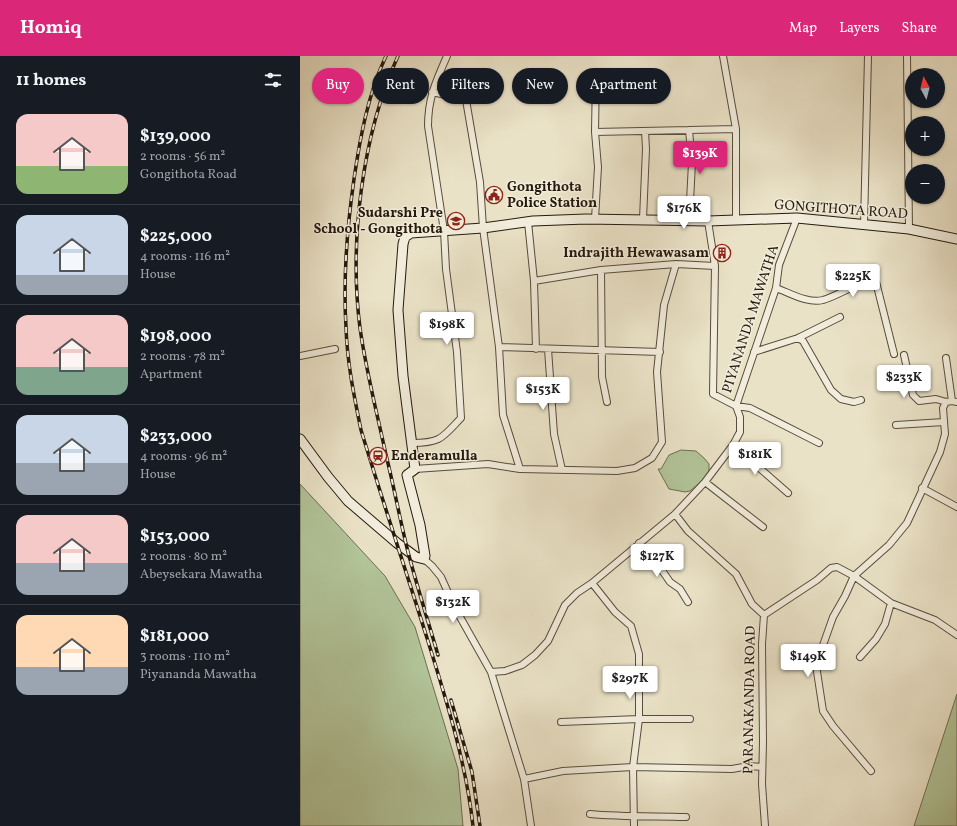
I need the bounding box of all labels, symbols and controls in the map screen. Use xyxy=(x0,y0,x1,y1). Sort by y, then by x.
text: Homiq xyxy=(20,15,82,41)
text: Map xyxy=(789,19,817,38)
text: Layers xyxy=(839,19,879,38)
text: Share xyxy=(901,19,937,38)
chip: Buy xyxy=(312,68,364,104)
chip: Rent xyxy=(372,68,429,104)
chip: Filters xyxy=(437,68,504,104)
chip: New xyxy=(512,68,568,104)
chip: Apartment xyxy=(576,68,671,104)
north arrow xyxy=(905,68,945,108)
map controls xyxy=(905,68,945,204)
text: 11 homes xyxy=(16,69,86,92)
icon: filters xyxy=(262,69,284,91)
button: + xyxy=(905,116,945,156)
text: $139,000 xyxy=(140,125,211,148)
icon: home xyxy=(48,130,96,178)
pin: $139K xyxy=(672,141,728,175)
text: $139K xyxy=(682,145,718,163)
text: 2 rooms · 56 m² xyxy=(140,148,225,166)
button: − xyxy=(905,164,945,204)
text: Gongithota Road xyxy=(140,166,237,184)
place label: Gongithota Police Station xyxy=(507,178,597,213)
public building icon: Gongithota Police Station xyxy=(484,185,504,205)
pin: $176K xyxy=(656,196,712,230)
street label: GONGITHOTA ROAD xyxy=(774,196,908,224)
text: $176K xyxy=(666,200,702,218)
place label: Sudarshi Pre School - Gongithota xyxy=(314,204,443,239)
school or university icon: Sudarshi Pre School - Gongithota xyxy=(446,211,466,231)
text: $225,000 xyxy=(140,225,212,248)
icon: home xyxy=(48,231,96,279)
street label: PIYANANDA MAWATHA xyxy=(718,242,784,396)
building icon: Indrajith Hewawasam xyxy=(712,243,732,263)
place label: Indrajith Hewawasam xyxy=(563,244,709,263)
text: 4 rooms · 116 m² xyxy=(140,248,230,266)
pin: $225K xyxy=(825,264,881,298)
text: House xyxy=(140,266,176,284)
text: $225K xyxy=(835,268,871,286)
pin: $198K xyxy=(419,312,475,346)
text: $198K xyxy=(429,316,465,334)
text: $198,000 xyxy=(140,325,211,348)
icon: home xyxy=(48,331,96,379)
text: 2 rooms · 78 m² xyxy=(140,348,225,366)
pin: $233K xyxy=(876,365,932,399)
text: Apartment xyxy=(140,366,203,384)
text: $233K xyxy=(886,369,922,387)
pin: $153K xyxy=(515,377,571,411)
text: $153K xyxy=(526,381,560,399)
text: $233,000 xyxy=(140,425,212,448)
icon: home xyxy=(48,431,96,479)
pin: $181K xyxy=(727,442,783,476)
station icon: Enderamulla xyxy=(368,446,388,466)
text: $181K xyxy=(738,446,772,464)
place label: Enderamulla xyxy=(391,447,478,466)
text: 4 rooms · 96 m² xyxy=(140,448,227,466)
text: House xyxy=(140,466,176,484)
text: $153,000 xyxy=(140,525,210,548)
icon: home xyxy=(48,531,96,579)
pin: $127K xyxy=(629,544,685,578)
text: 2 rooms · 80 m² xyxy=(140,548,227,566)
text: $127K xyxy=(640,548,674,566)
text: Abeysekara Mawatha xyxy=(140,566,262,584)
pin: $132K xyxy=(425,590,481,624)
text: $132K xyxy=(435,594,471,612)
text: $181,000 xyxy=(140,625,209,648)
street label: PARANAKANDA ROAD xyxy=(739,626,761,774)
icon: home xyxy=(48,631,96,679)
pin: $149K xyxy=(780,644,836,678)
text: 3 rooms · 110 m² xyxy=(140,648,230,666)
text: $149K xyxy=(790,648,826,666)
text: Piyananda Mawatha xyxy=(140,666,257,684)
pin: $297K xyxy=(602,666,658,700)
text: $297K xyxy=(612,670,648,688)

